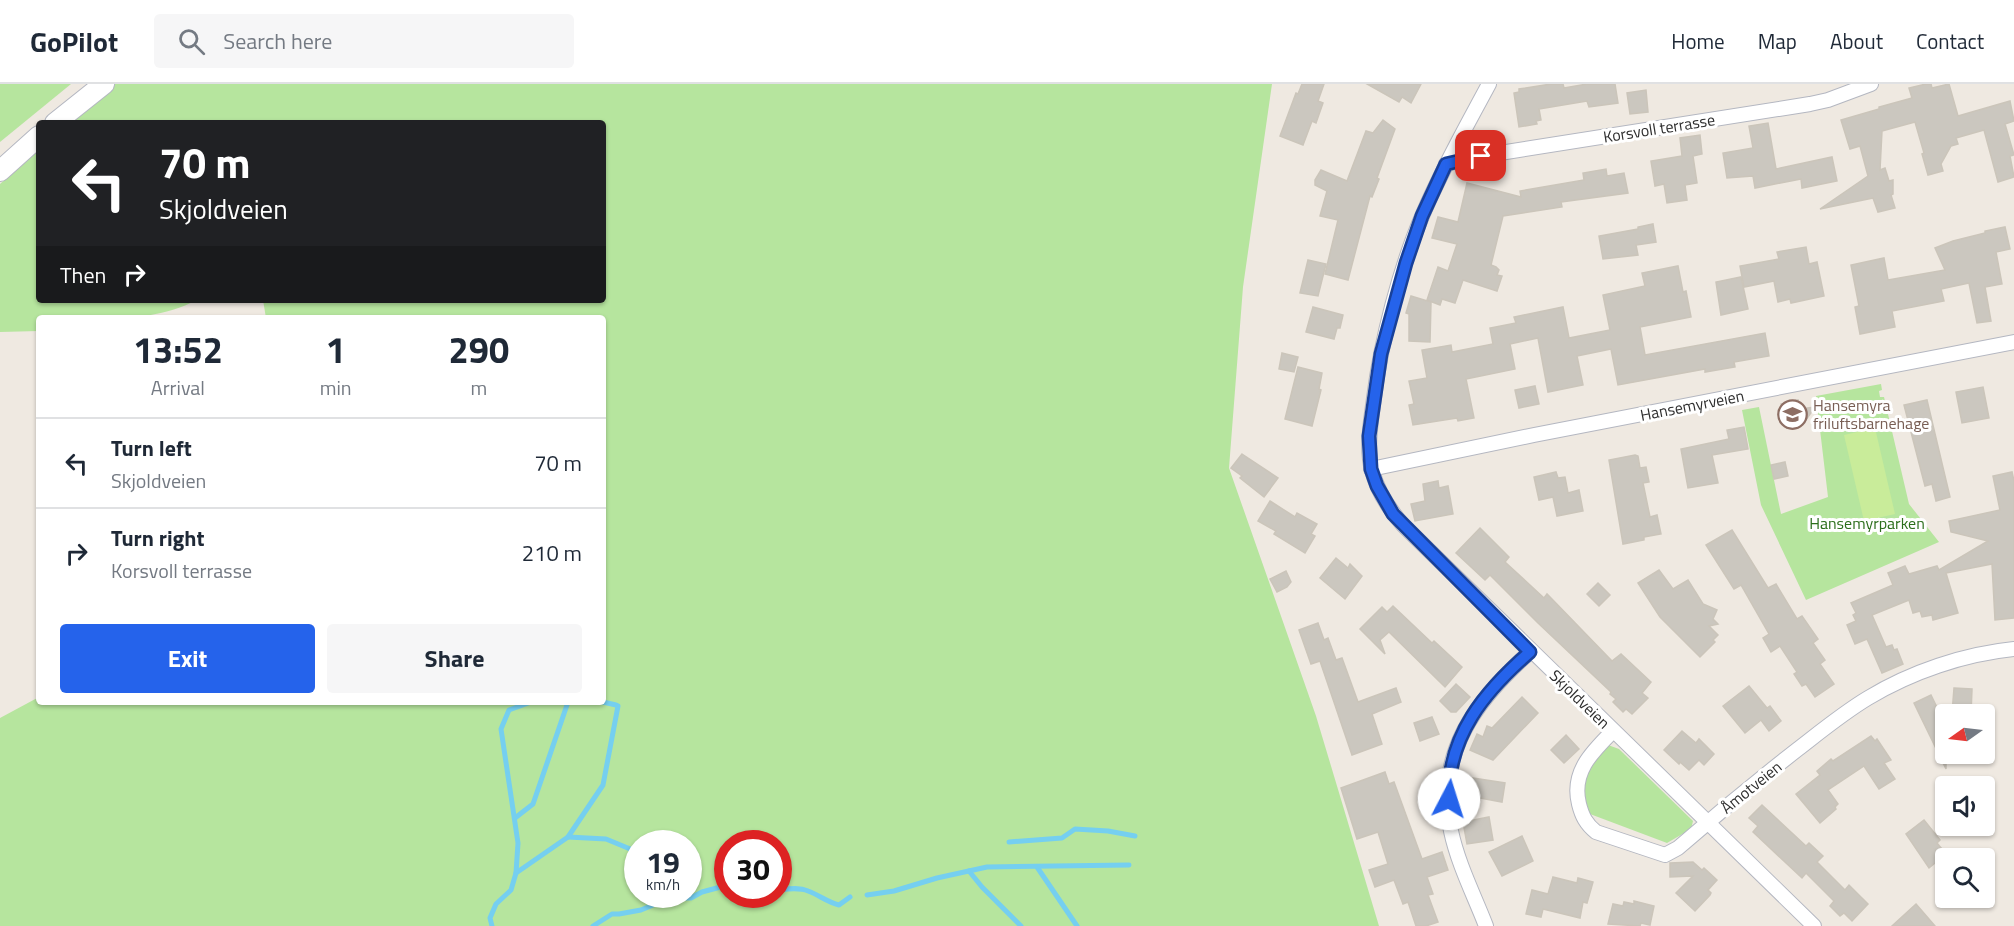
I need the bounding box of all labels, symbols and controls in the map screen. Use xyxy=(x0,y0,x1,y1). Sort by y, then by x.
search box xyxy=(154,14,574,68)
text: GoPilot xyxy=(30,20,118,63)
text: Search here xyxy=(223,24,332,58)
icon: search xyxy=(175,25,208,58)
text: Home xyxy=(1671,25,1725,57)
text: Map xyxy=(1758,25,1797,57)
text: About xyxy=(1830,25,1883,57)
text: Contact xyxy=(1916,25,1984,57)
street label: Korsvoll terrasse xyxy=(1601,107,1717,149)
text: 70 m xyxy=(159,130,251,194)
pin xyxy=(1455,130,1506,181)
icon: arrive xyxy=(1464,139,1497,172)
icon: left xyxy=(60,144,138,222)
text: Skjoldveien xyxy=(159,188,288,229)
text: Then xyxy=(60,258,106,292)
icon: right xyxy=(118,258,151,291)
text: 13:52 xyxy=(133,322,223,377)
text: 1 xyxy=(326,322,346,377)
text: 290 xyxy=(449,322,509,377)
text: Arrival xyxy=(151,372,205,403)
text: min xyxy=(320,372,352,403)
text: m xyxy=(470,372,487,403)
street label: Hansemyrveien xyxy=(1638,383,1746,427)
place label: Hansemyra friluftsbarnehage xyxy=(1813,393,1929,435)
school or university icon: Hansemyra friluftsbarnehage xyxy=(1776,398,1808,430)
text: Turn left xyxy=(111,431,192,465)
text: 70 m xyxy=(534,446,582,480)
icon: left xyxy=(60,447,93,480)
text: Skjoldveien xyxy=(111,465,206,496)
park label: Hansemyrparken xyxy=(1809,511,1925,535)
text: Turn right xyxy=(111,521,205,555)
text: 210 m xyxy=(522,536,582,570)
icon: right xyxy=(60,537,93,570)
text: Korsvoll terrasse xyxy=(111,555,252,586)
button: Exit xyxy=(60,624,315,693)
button: Share xyxy=(327,624,582,693)
street label: Skjoldveien xyxy=(1544,664,1616,734)
north arrow xyxy=(1935,704,1995,764)
map controls xyxy=(1935,704,1995,908)
street label: Åmotveien xyxy=(1715,755,1787,819)
position arrow xyxy=(1417,767,1481,831)
button: sound xyxy=(1935,776,1995,836)
speed limit sign: 30 xyxy=(714,830,792,908)
text: 19 xyxy=(646,839,680,885)
button: search xyxy=(1935,848,1995,908)
text: km/h xyxy=(646,873,680,896)

